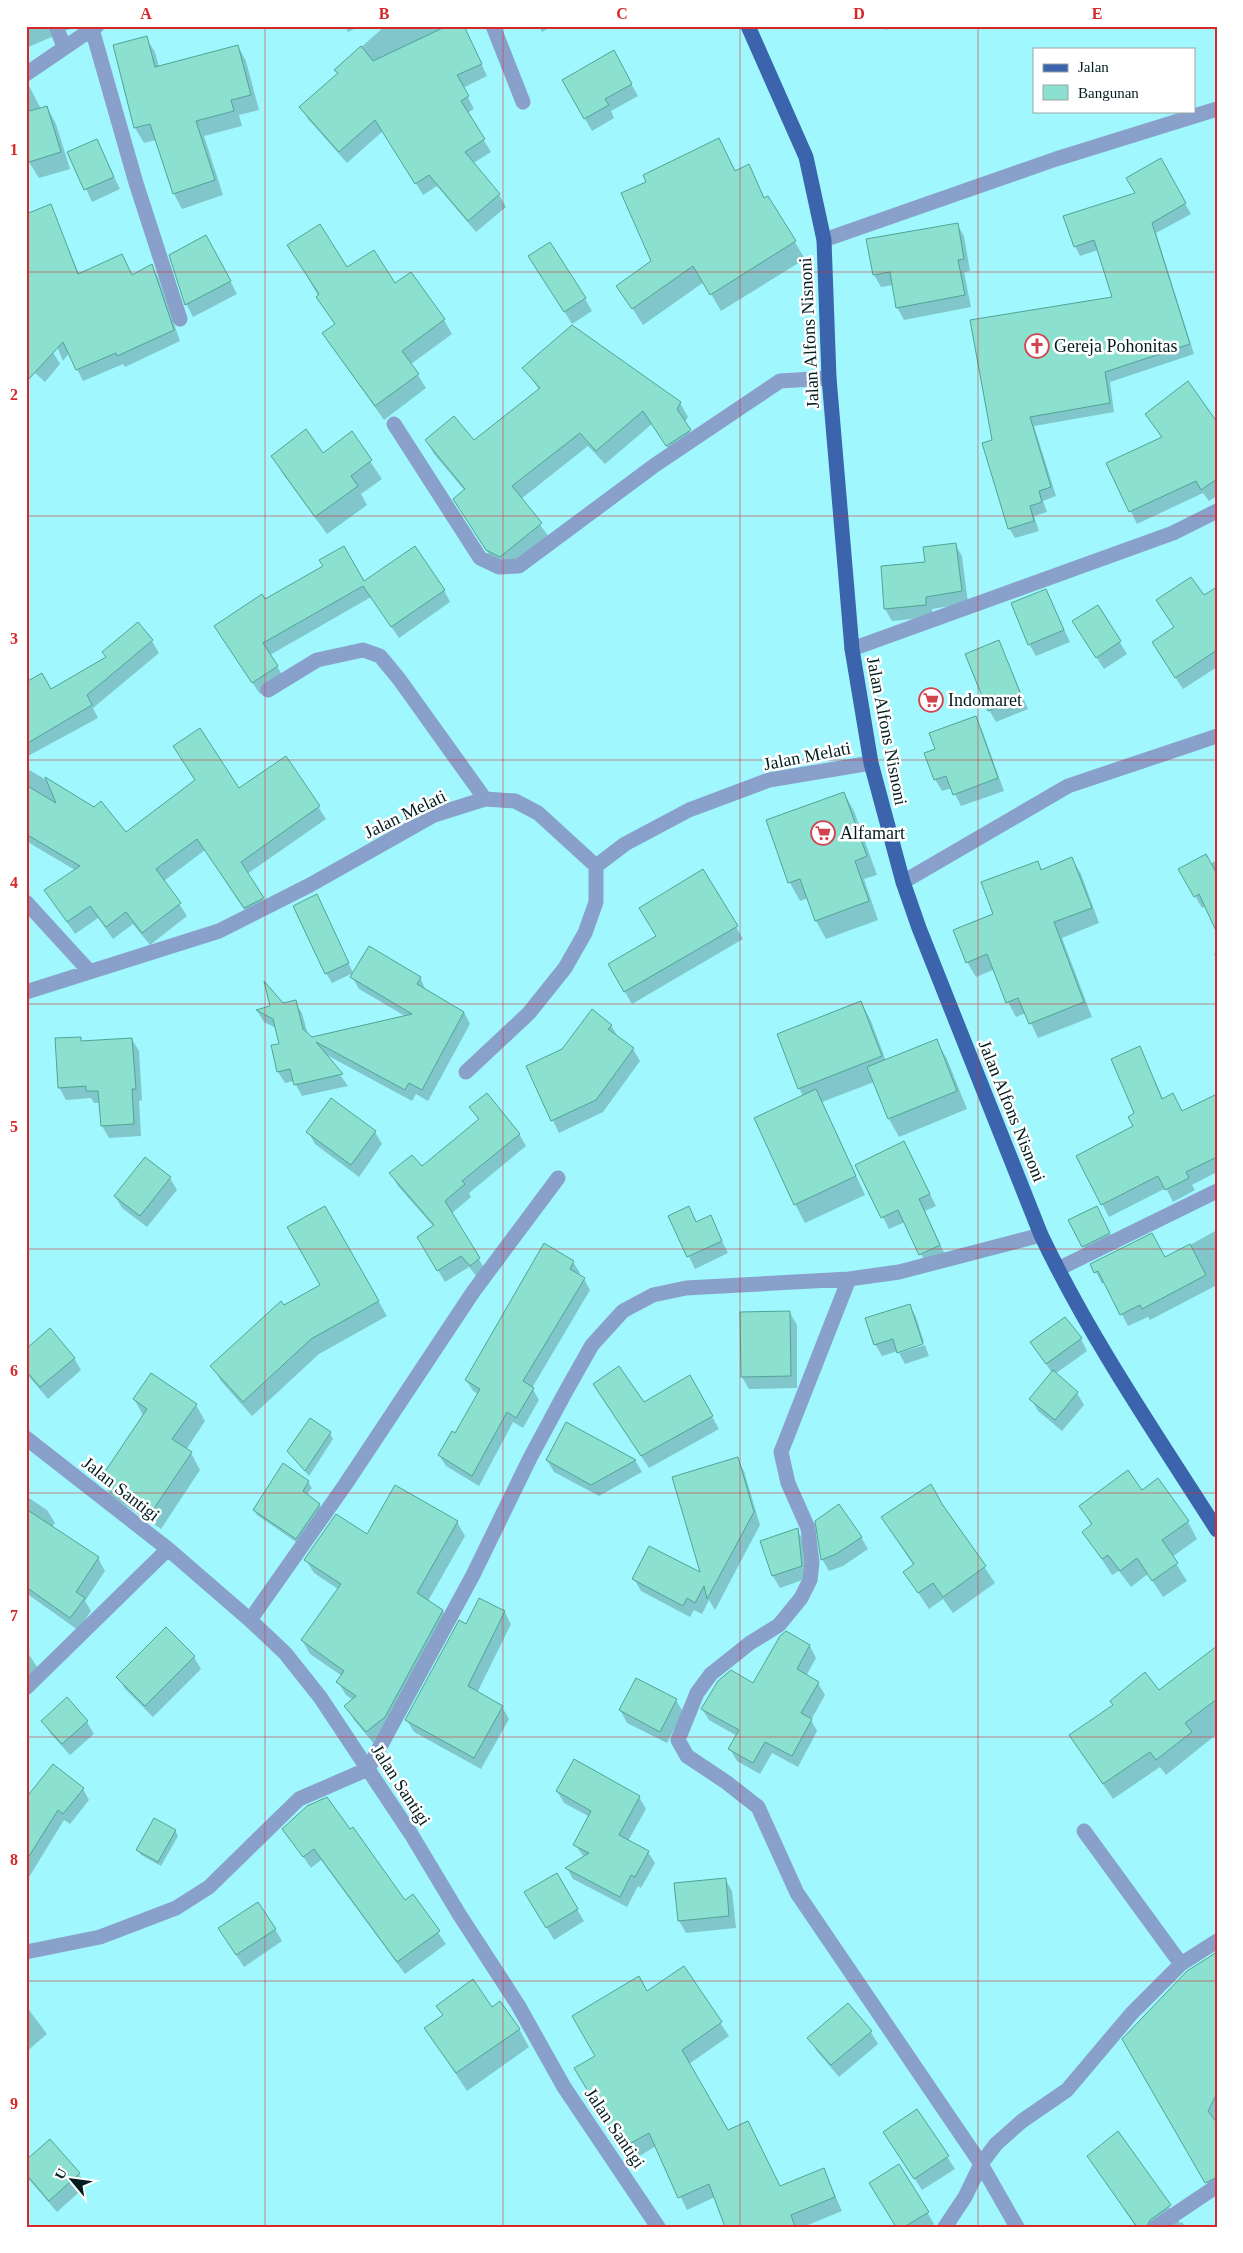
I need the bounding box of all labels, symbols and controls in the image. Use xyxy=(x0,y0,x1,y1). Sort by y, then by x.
text: A xyxy=(140,5,152,22)
text: B xyxy=(379,5,390,22)
text: C xyxy=(616,5,628,22)
text: D xyxy=(853,5,865,22)
text: E xyxy=(1092,5,1102,22)
legend xyxy=(1033,48,1196,112)
text: Jalan xyxy=(1078,59,1109,75)
text: Bangunan xyxy=(1078,85,1139,101)
text: 1 xyxy=(10,141,18,158)
street label: Jalan Alfons Nisnoni xyxy=(795,257,823,409)
church icon: Gereja Pohonitas xyxy=(1024,333,1050,359)
place label: Gereja Pohonitas xyxy=(1054,336,1177,356)
text: 2 xyxy=(10,386,18,403)
text: 3 xyxy=(10,630,18,647)
street label: Jalan Alfons Nisnoni xyxy=(863,655,911,807)
supermarket icon: Indomaret xyxy=(918,687,944,713)
place label: Indomaret xyxy=(948,690,1022,710)
street label: Jalan Melati xyxy=(762,738,852,774)
street label: Jalan Melati xyxy=(361,786,449,842)
supermarket icon: Alfamart xyxy=(810,820,836,846)
place label: Alfamart xyxy=(840,823,905,843)
text: 4 xyxy=(10,874,18,891)
street label: Jalan Alfons Nisnoni xyxy=(974,1037,1050,1185)
text: 5 xyxy=(10,1118,18,1135)
text: 6 xyxy=(10,1362,18,1379)
street label: Jalan Santigi xyxy=(78,1453,164,1525)
text: 7 xyxy=(10,1607,18,1624)
street label: Jalan Santigi xyxy=(367,1741,435,1829)
text: 8 xyxy=(10,1851,18,1868)
street label: Jalan Santigi xyxy=(581,2084,649,2172)
text: 9 xyxy=(10,2095,18,2112)
north arrow xyxy=(48,2156,98,2206)
text: U xyxy=(52,2166,70,2182)

